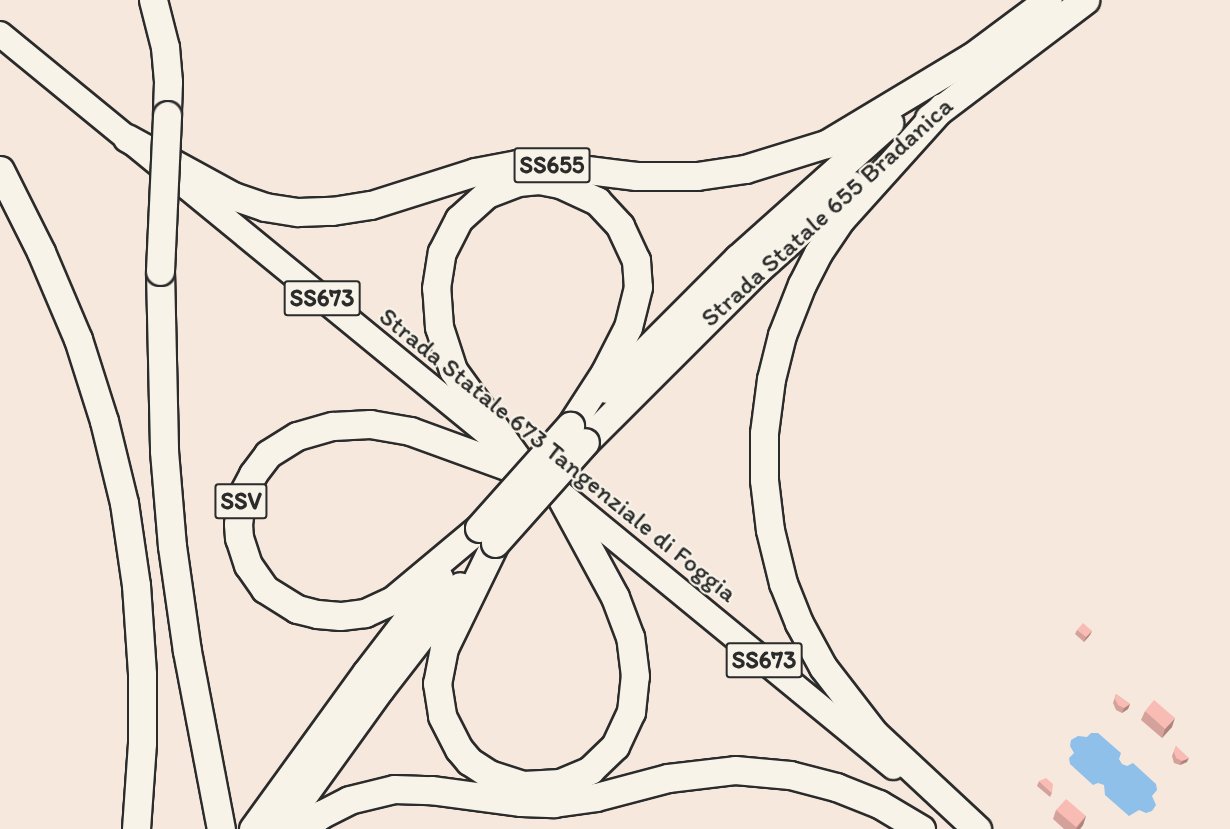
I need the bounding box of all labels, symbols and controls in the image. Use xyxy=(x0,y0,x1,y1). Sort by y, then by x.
street label: Strada Statale 655 Bradanica xyxy=(695,91,959,333)
road number: SS655 xyxy=(513,144,591,186)
road number: SS673 xyxy=(283,277,361,319)
street label: Strada Statale 673 Tangenziale di Foggia xyxy=(373,301,743,609)
road number: SSV xyxy=(214,480,268,522)
road number: SS673 xyxy=(725,639,803,681)

